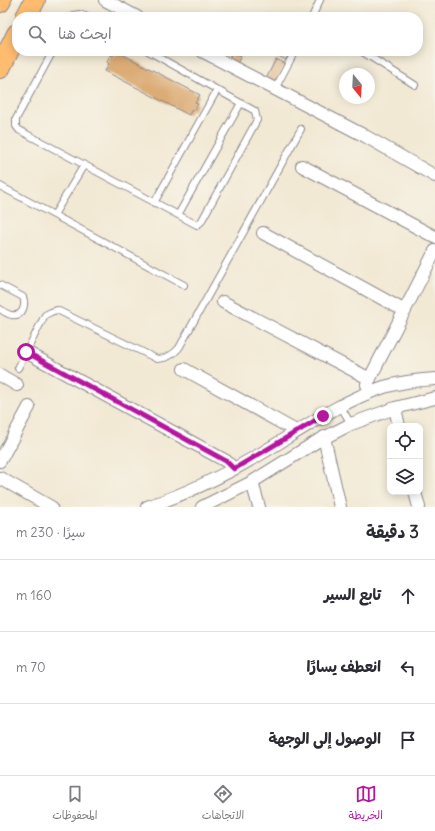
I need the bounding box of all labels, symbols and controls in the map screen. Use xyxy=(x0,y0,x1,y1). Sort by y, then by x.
search box xyxy=(12,12,423,56)
icon: search xyxy=(26,23,48,45)
text: ابحث هنا xyxy=(58,24,112,43)
north arrow xyxy=(339,68,375,104)
route start xyxy=(17,343,35,361)
route end xyxy=(314,407,332,425)
map controls xyxy=(387,423,423,495)
button: locate xyxy=(387,423,423,459)
button: layers xyxy=(387,459,423,495)
text: 3 دقيقة xyxy=(366,521,419,543)
text: سيرًا · 230 m xyxy=(16,524,85,541)
text: تابع السير xyxy=(324,585,381,604)
icon: ahead xyxy=(397,585,419,607)
text: 160 m xyxy=(16,587,52,604)
text: انعطف يسارًا xyxy=(307,657,381,676)
icon: left xyxy=(397,657,419,679)
text: 70 m xyxy=(16,659,45,676)
text: الوصول إلى الوجهة xyxy=(268,729,381,748)
icon: arrive xyxy=(397,729,419,751)
tab: المحفوظات xyxy=(52,783,97,825)
tab: الاتجاهات xyxy=(202,783,244,825)
tab: الخريطة xyxy=(349,783,383,825)

